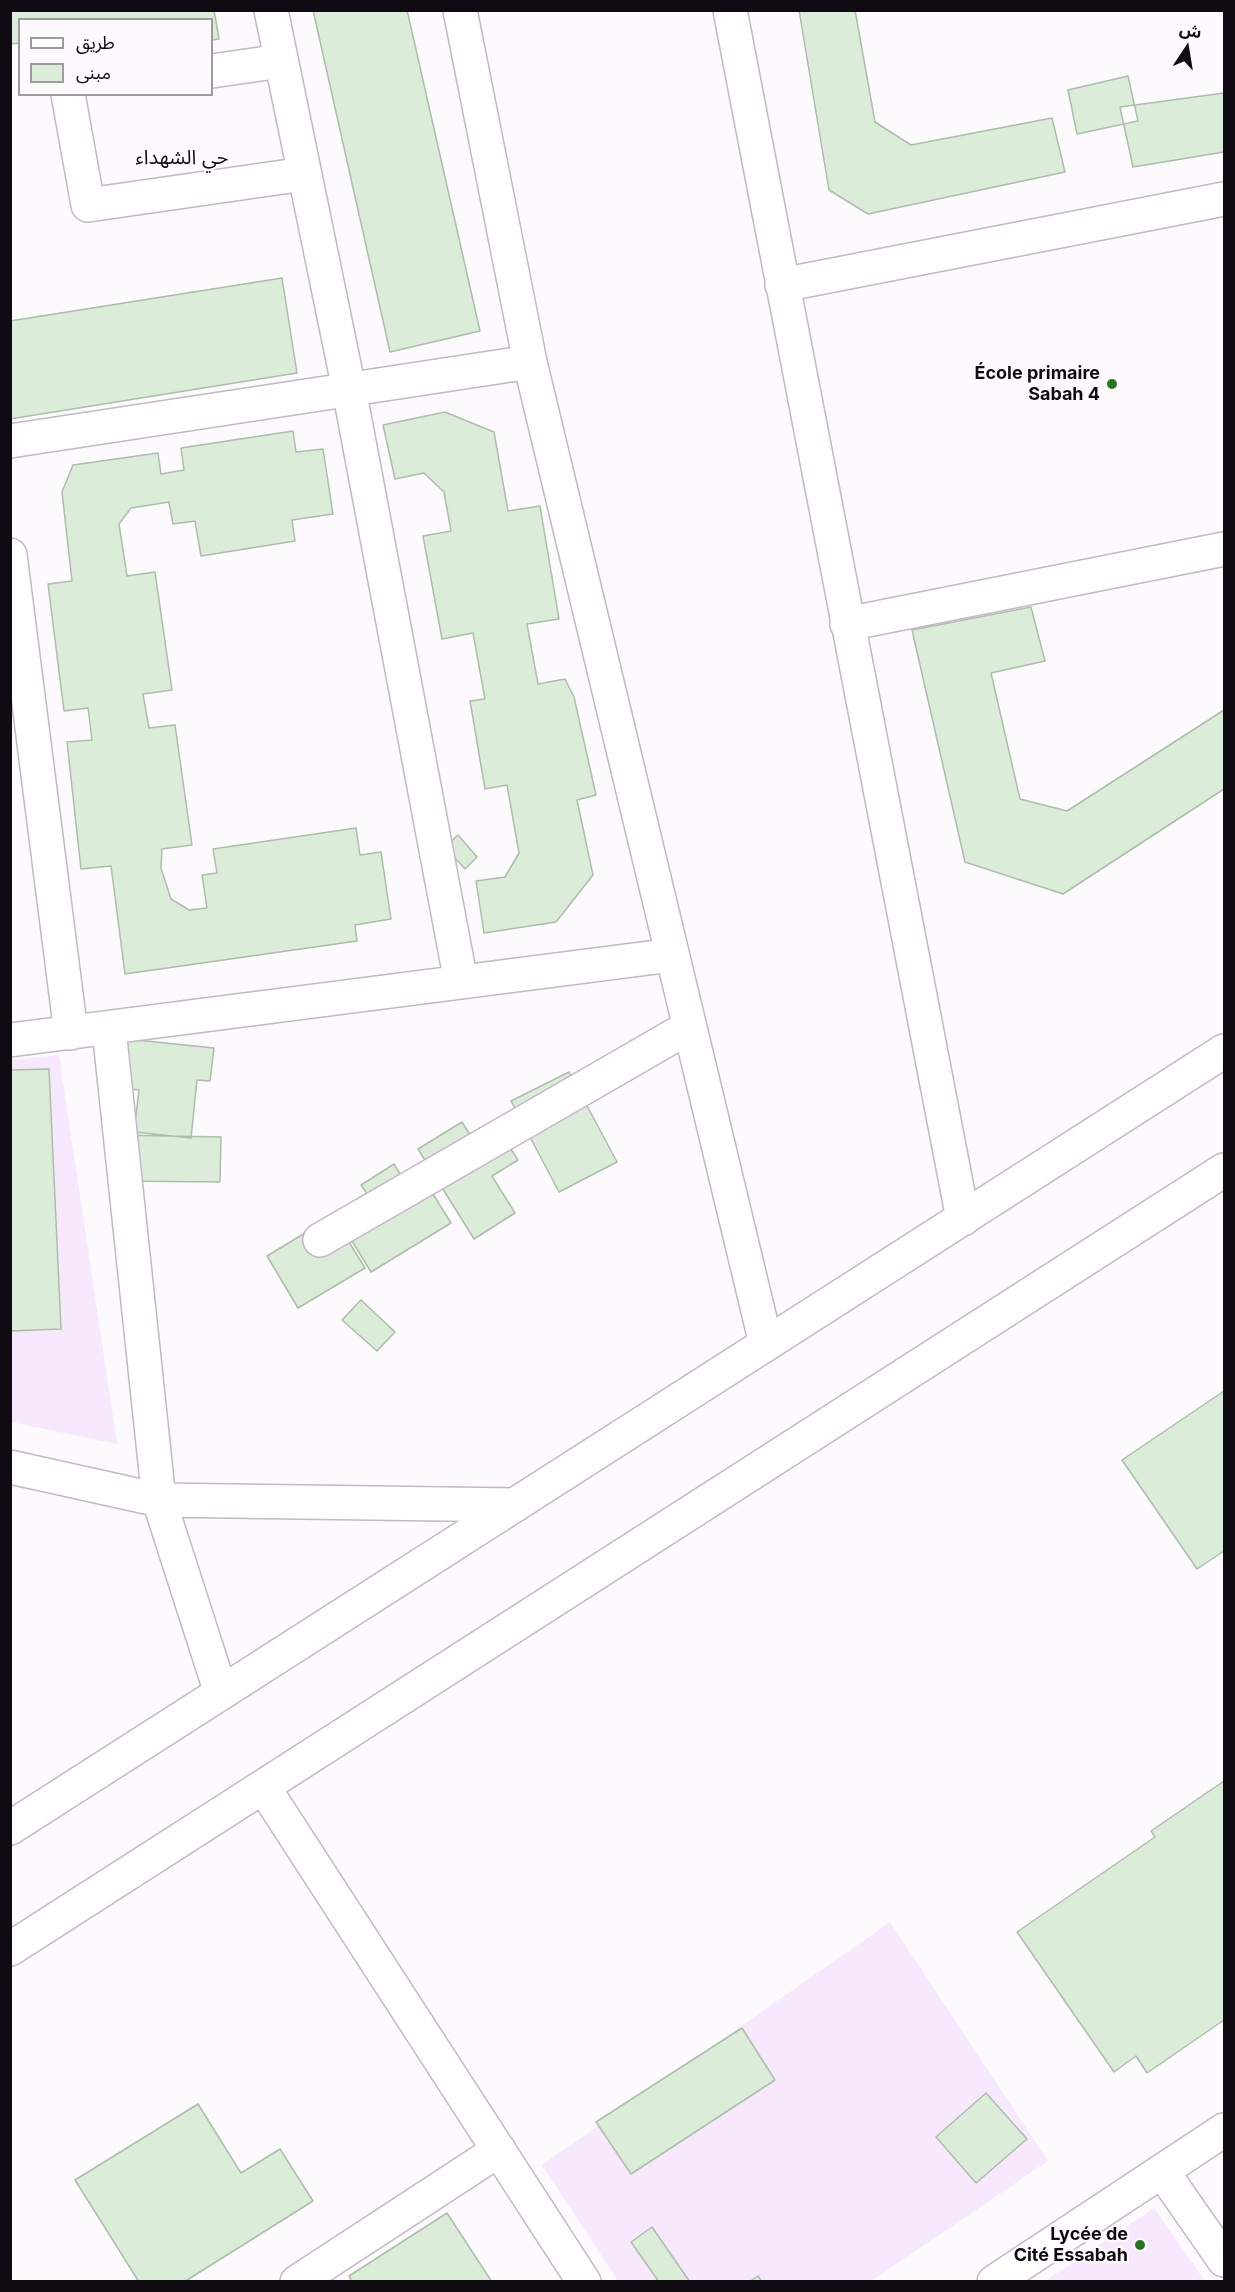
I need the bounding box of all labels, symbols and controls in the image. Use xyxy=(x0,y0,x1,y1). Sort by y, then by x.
legend xyxy=(18,18,213,96)
north arrow xyxy=(1157,18,1217,78)
text: ش xyxy=(1178,18,1204,42)
text: طريق xyxy=(76,32,115,53)
text: مبنى xyxy=(76,62,111,83)
district label: حي الشهداء xyxy=(136,146,228,170)
place label: École primaire Sabah 4 xyxy=(975,363,1100,406)
marker: École primaire Sabah 4 xyxy=(1105,377,1119,391)
place label: Lycée de Cité Essabah xyxy=(1014,2224,1128,2266)
marker: Lycée de Cité Essabah xyxy=(1133,2238,1147,2252)

